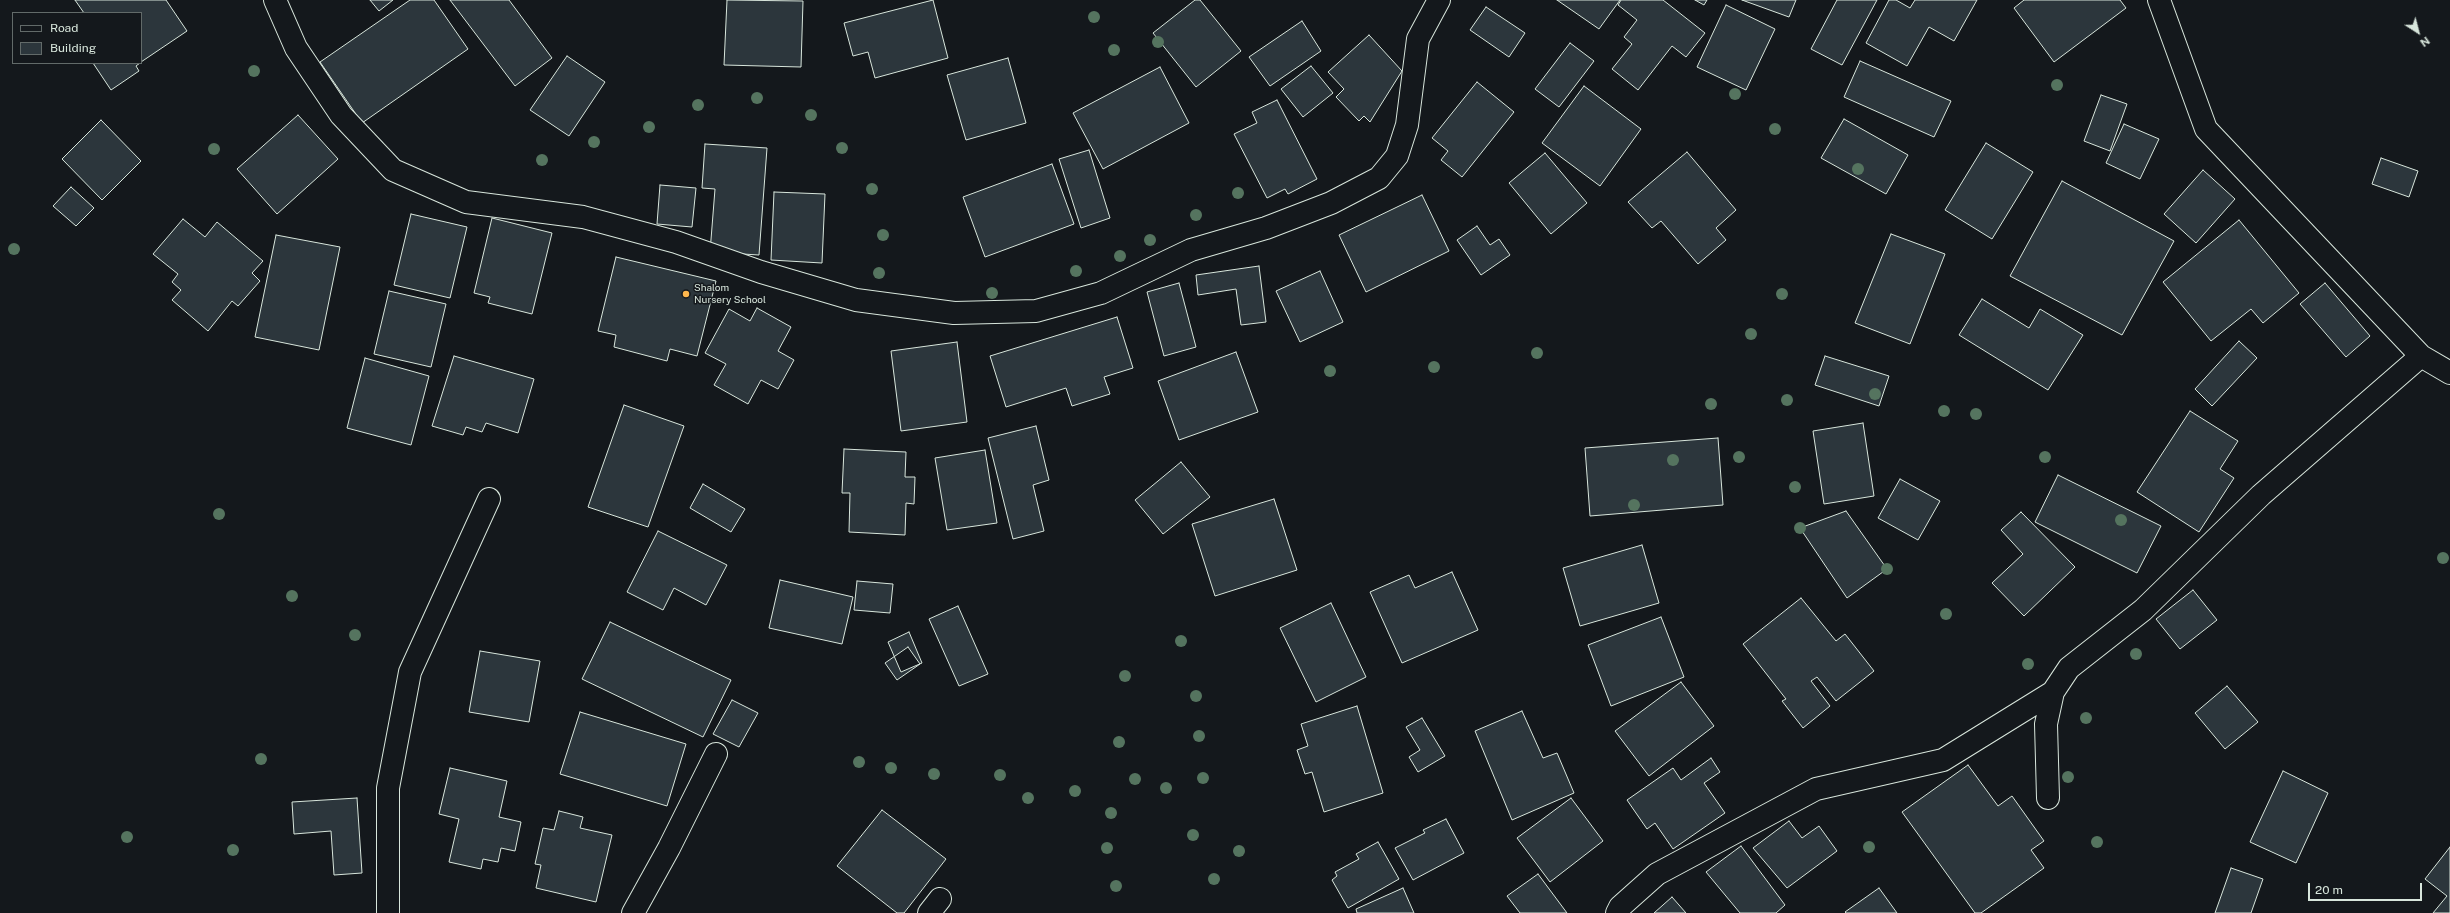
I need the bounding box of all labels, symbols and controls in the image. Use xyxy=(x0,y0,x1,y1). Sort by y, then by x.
legend xyxy=(12,12,142,64)
north arrow xyxy=(2398,12,2438,52)
text: Road xyxy=(50,21,78,35)
text: N xyxy=(2418,34,2432,49)
text: Building xyxy=(50,41,96,55)
place label: Shalom Nursery School xyxy=(694,282,766,306)
marker: Shalom Nursery School xyxy=(681,289,691,299)
scale bar xyxy=(2310,875,2424,901)
text: 20 m xyxy=(2315,883,2343,897)

